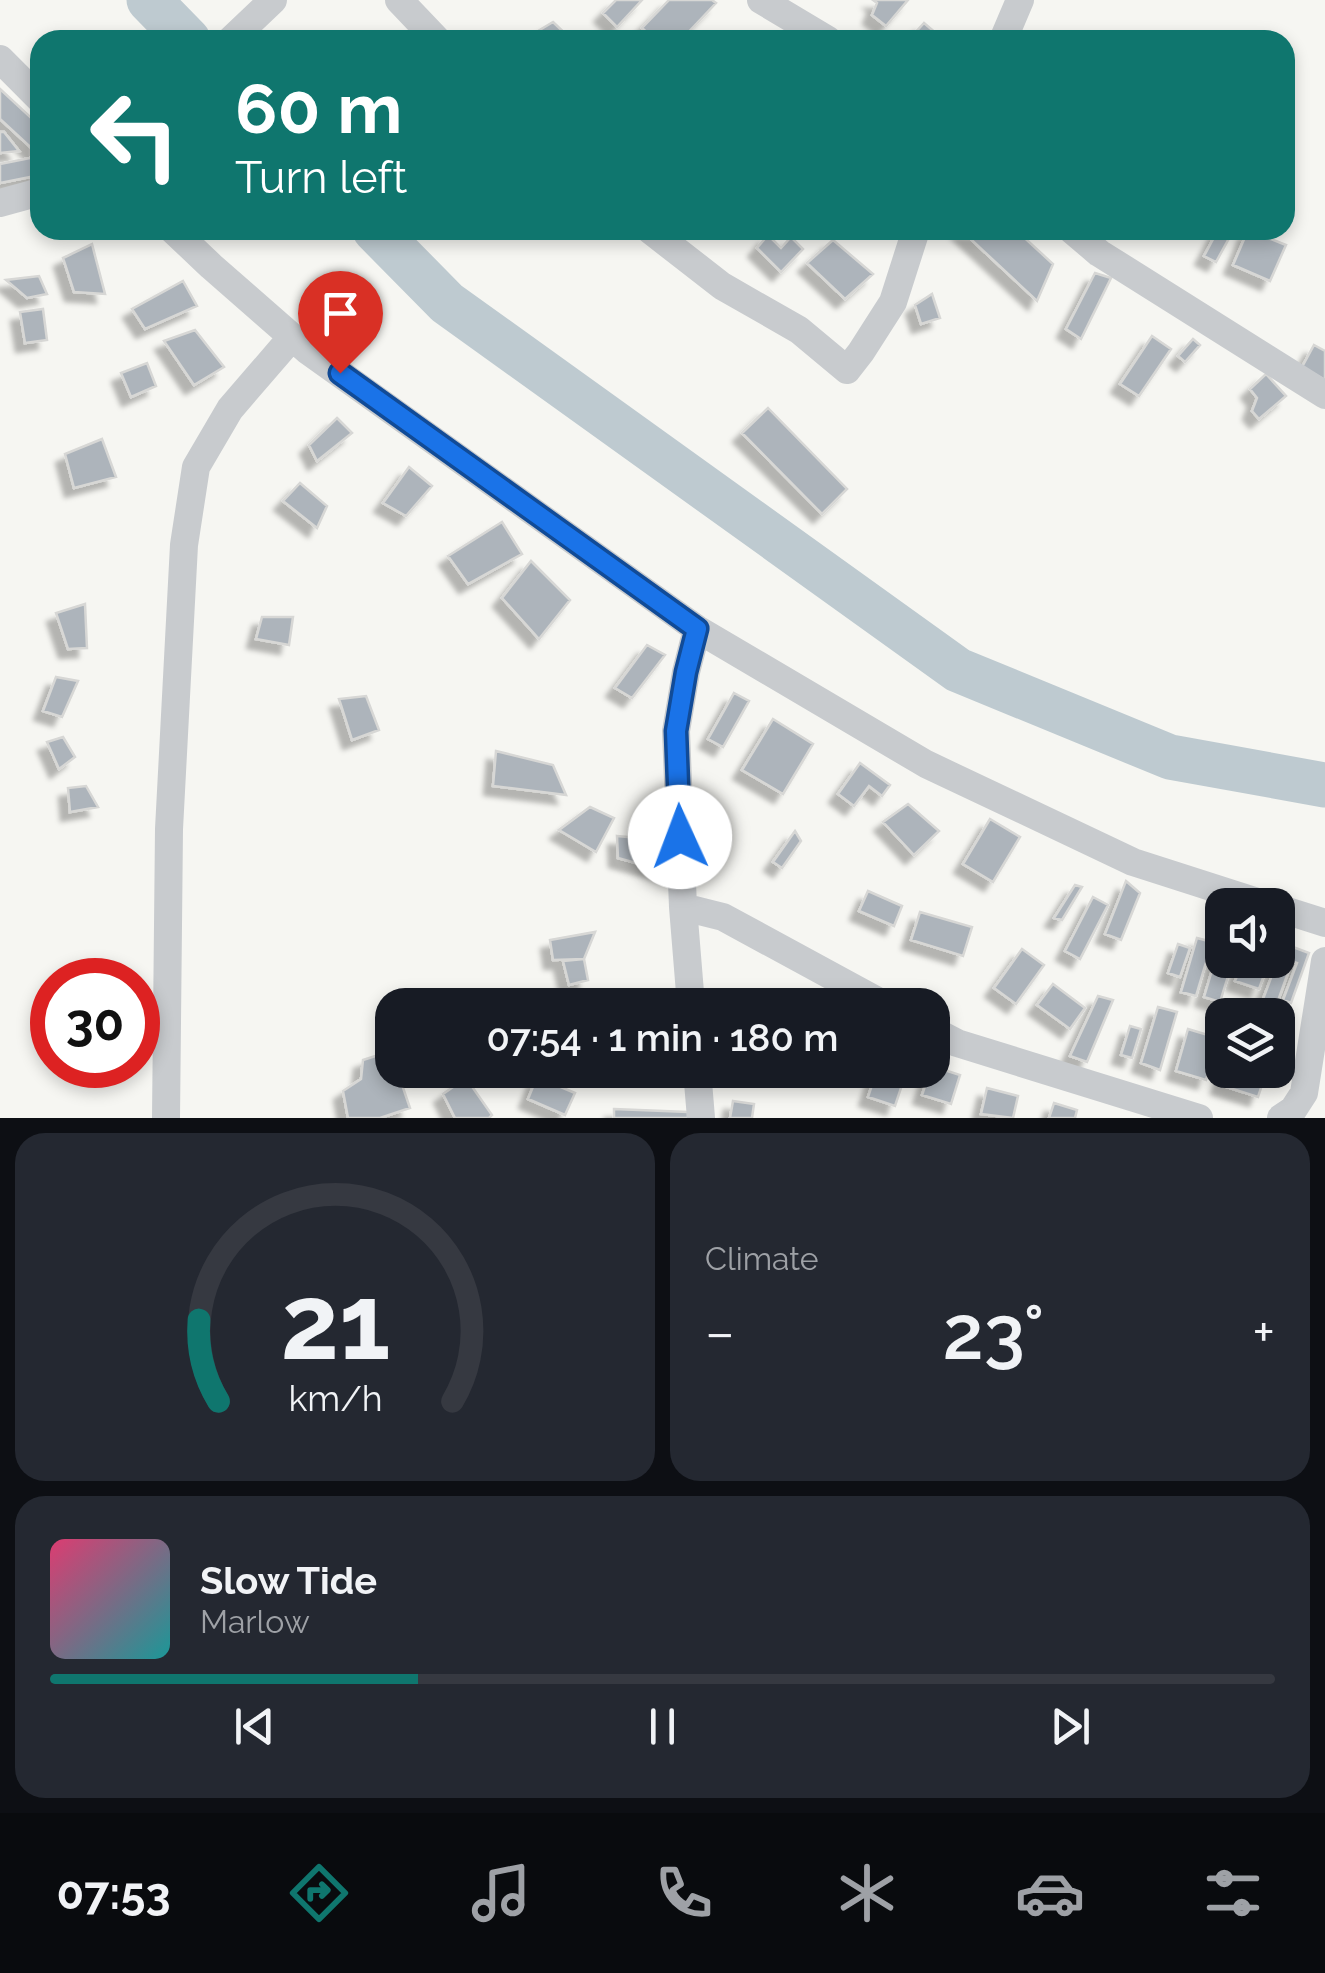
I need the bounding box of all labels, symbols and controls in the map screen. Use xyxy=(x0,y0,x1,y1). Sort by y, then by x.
text: 60 m xyxy=(235,67,402,149)
icon: left xyxy=(70,70,200,200)
text: Turn left xyxy=(235,151,407,204)
pin xyxy=(298,271,383,374)
icon: arrive xyxy=(313,286,368,341)
position arrow xyxy=(628,785,732,889)
map controls xyxy=(1205,888,1295,1088)
button: sound xyxy=(1205,888,1295,978)
speed limit sign: 30 xyxy=(30,958,160,1088)
button: layers xyxy=(1205,998,1295,1088)
text: 07:54 · 1 min · 180 m xyxy=(487,1015,838,1060)
text: Climate xyxy=(705,1240,819,1277)
text: 21 xyxy=(280,1261,390,1383)
text: 23° xyxy=(943,1288,1044,1377)
text: − xyxy=(705,1300,735,1365)
text: + xyxy=(1252,1300,1275,1365)
text: km/h xyxy=(288,1377,382,1419)
text: Slow Tide xyxy=(200,1558,377,1603)
text: Marlow xyxy=(200,1603,310,1640)
icon: previous xyxy=(227,1699,282,1754)
icon: pause xyxy=(635,1699,690,1754)
icon: next xyxy=(1043,1699,1098,1754)
icon: directions xyxy=(284,1858,354,1928)
icon: music xyxy=(466,1858,536,1928)
icon: phone xyxy=(649,1858,719,1928)
icon: climate xyxy=(832,1858,902,1928)
icon: car xyxy=(1015,1858,1085,1928)
icon: filters xyxy=(1198,1858,1268,1928)
text: 07:53 xyxy=(56,1867,171,1920)

